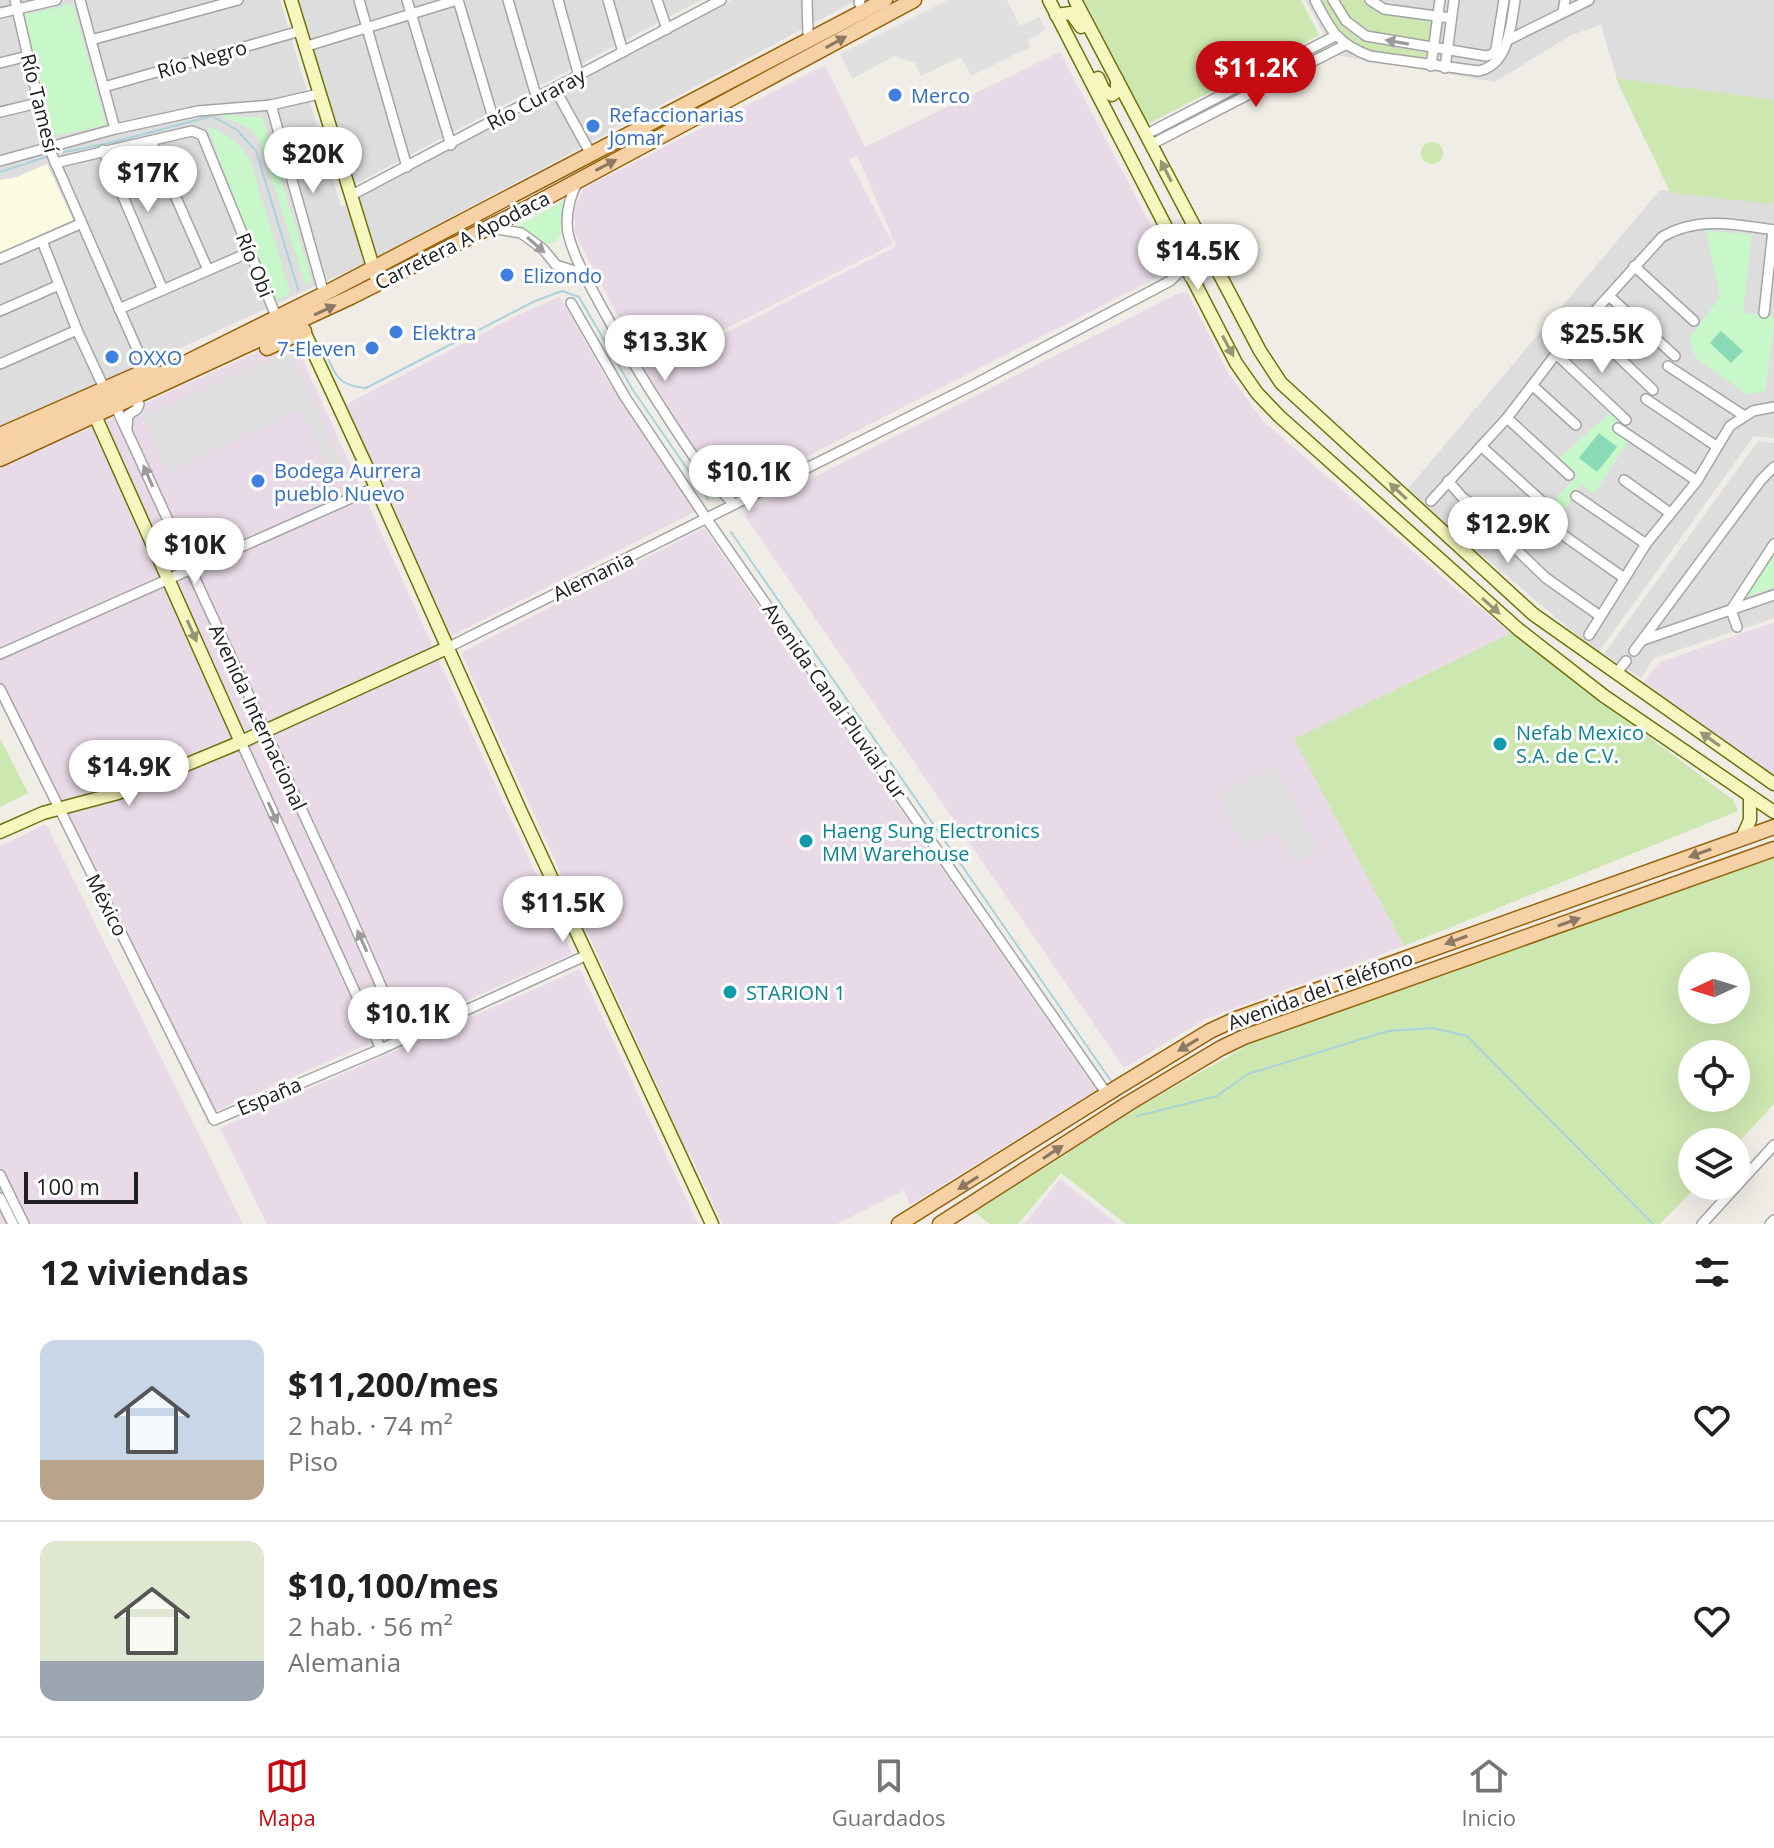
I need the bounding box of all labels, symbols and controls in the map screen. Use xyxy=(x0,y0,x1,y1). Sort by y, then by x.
street label: Río Negro xyxy=(154,33,250,85)
one-way arrow xyxy=(824,36,847,49)
one-way arrow xyxy=(1384,36,1409,48)
pin: $11.2K xyxy=(1191,41,1321,109)
text: $11.2K xyxy=(1214,49,1298,85)
street label: Río Tamesí xyxy=(15,51,66,156)
street label: Río Curaray xyxy=(482,61,591,136)
place label: Merco xyxy=(911,82,970,109)
marker: Merco xyxy=(886,86,904,104)
place label: Refaccionarias Jomar xyxy=(607,101,744,151)
marker: Refaccionarias Jomar xyxy=(584,117,602,135)
pin: $20K xyxy=(266,127,360,195)
text: $20K xyxy=(282,135,344,171)
pin: $17K xyxy=(101,146,195,214)
text: $17K xyxy=(117,154,179,190)
one-way arrow xyxy=(595,158,618,172)
one-way arrow xyxy=(1160,160,1173,183)
street label: Carretera A Apodaca xyxy=(370,184,554,296)
pin: $14.5K xyxy=(1133,224,1263,292)
street label: Río Obi xyxy=(230,229,280,301)
text: $14.5K xyxy=(1156,232,1240,268)
one-way arrow xyxy=(526,236,546,253)
place label: Elizondo xyxy=(523,262,602,289)
marker: Elizondo xyxy=(498,266,516,284)
one-way arrow xyxy=(314,303,337,317)
pin: $25.5K xyxy=(1537,307,1667,375)
pin: $13.3K xyxy=(600,315,730,383)
text: $25.5K xyxy=(1560,315,1644,351)
place label: Elektra xyxy=(412,319,476,346)
marker: Elektra xyxy=(387,323,405,341)
text: $13.3K xyxy=(623,323,707,359)
one-way arrow xyxy=(1221,334,1234,357)
place label: 7-Eleven xyxy=(277,335,356,362)
marker: 7-Eleven xyxy=(363,339,381,357)
place label: OXXO xyxy=(128,344,182,371)
marker: OXXO xyxy=(103,348,121,366)
pin: $10.1K xyxy=(684,445,814,513)
text: $10.1K xyxy=(707,453,791,489)
place label: Bodega Aurrera pueblo Nuevo xyxy=(274,457,421,507)
one-way arrow xyxy=(141,465,155,488)
marker: Bodega Aurrera pueblo Nuevo xyxy=(249,472,267,490)
one-way arrow xyxy=(1388,482,1407,500)
pin: $12.9K xyxy=(1443,497,1573,565)
text: $12.9K xyxy=(1466,505,1550,541)
pin: $10K xyxy=(148,518,242,586)
text: $10K xyxy=(164,526,226,562)
street label: Alemania xyxy=(548,545,638,607)
one-way arrow xyxy=(1482,596,1501,614)
street label: Avenida Canal Pluvial Sur xyxy=(757,597,913,805)
one-way arrow xyxy=(185,619,198,642)
street label: Avenida Internacional xyxy=(203,619,313,815)
place label: Nefab Mexico S.A. de C.V. xyxy=(1516,719,1644,769)
one-way arrow xyxy=(1699,731,1721,747)
marker: Nefab Mexico S.A. de C.V. xyxy=(1491,735,1509,753)
pin: $14.9K xyxy=(64,740,194,808)
text: $14.9K xyxy=(87,748,171,784)
one-way arrow xyxy=(266,801,280,825)
place label: Haeng Sung Electronics MM Warehouse xyxy=(822,817,1040,867)
marker: Haeng Sung Electronics MM Warehouse xyxy=(797,832,815,850)
one-way arrow xyxy=(1688,847,1712,859)
street label: México xyxy=(80,869,134,941)
pin: $11.5K xyxy=(498,876,628,944)
text: $11.5K xyxy=(521,884,605,920)
one-way arrow xyxy=(1557,915,1581,928)
one-way arrow xyxy=(355,930,368,953)
one-way arrow xyxy=(1443,935,1467,947)
street label: Avenida del Teléfono xyxy=(1224,944,1416,1036)
north arrow xyxy=(1678,952,1750,1024)
map controls xyxy=(1678,952,1750,1200)
place label: STARION 1 xyxy=(746,979,846,1006)
marker: STARION 1 xyxy=(721,983,739,1001)
pin: $10.1K xyxy=(343,987,473,1055)
text: $10.1K xyxy=(366,995,450,1031)
one-way arrow xyxy=(1177,1037,1199,1051)
button: locate xyxy=(1678,1040,1750,1112)
street label: España xyxy=(233,1070,305,1122)
button: layers xyxy=(1678,1128,1750,1200)
one-way arrow xyxy=(1042,1146,1064,1160)
scale bar xyxy=(24,1168,138,1204)
text: 100 m xyxy=(36,1171,100,1201)
one-way arrow xyxy=(957,1175,978,1190)
text: 12 viviendas xyxy=(40,1249,249,1295)
icon: filters xyxy=(1690,1250,1734,1294)
text: $11,200/mes xyxy=(288,1361,499,1407)
icon: home xyxy=(104,1372,200,1468)
icon: heart xyxy=(1690,1398,1734,1442)
text: 2 hab. · 74 m² xyxy=(288,1407,453,1443)
text: Piso xyxy=(288,1443,338,1479)
text: $10,100/mes xyxy=(288,1562,499,1608)
icon: home xyxy=(104,1573,200,1669)
icon: heart xyxy=(1690,1599,1734,1643)
text: 2 hab. · 56 m² xyxy=(288,1608,453,1644)
text: Alemania xyxy=(288,1644,401,1680)
tab: Mapa xyxy=(258,1754,316,1832)
tab: Guardados xyxy=(832,1754,945,1832)
tab: Inicio xyxy=(1461,1754,1516,1832)

